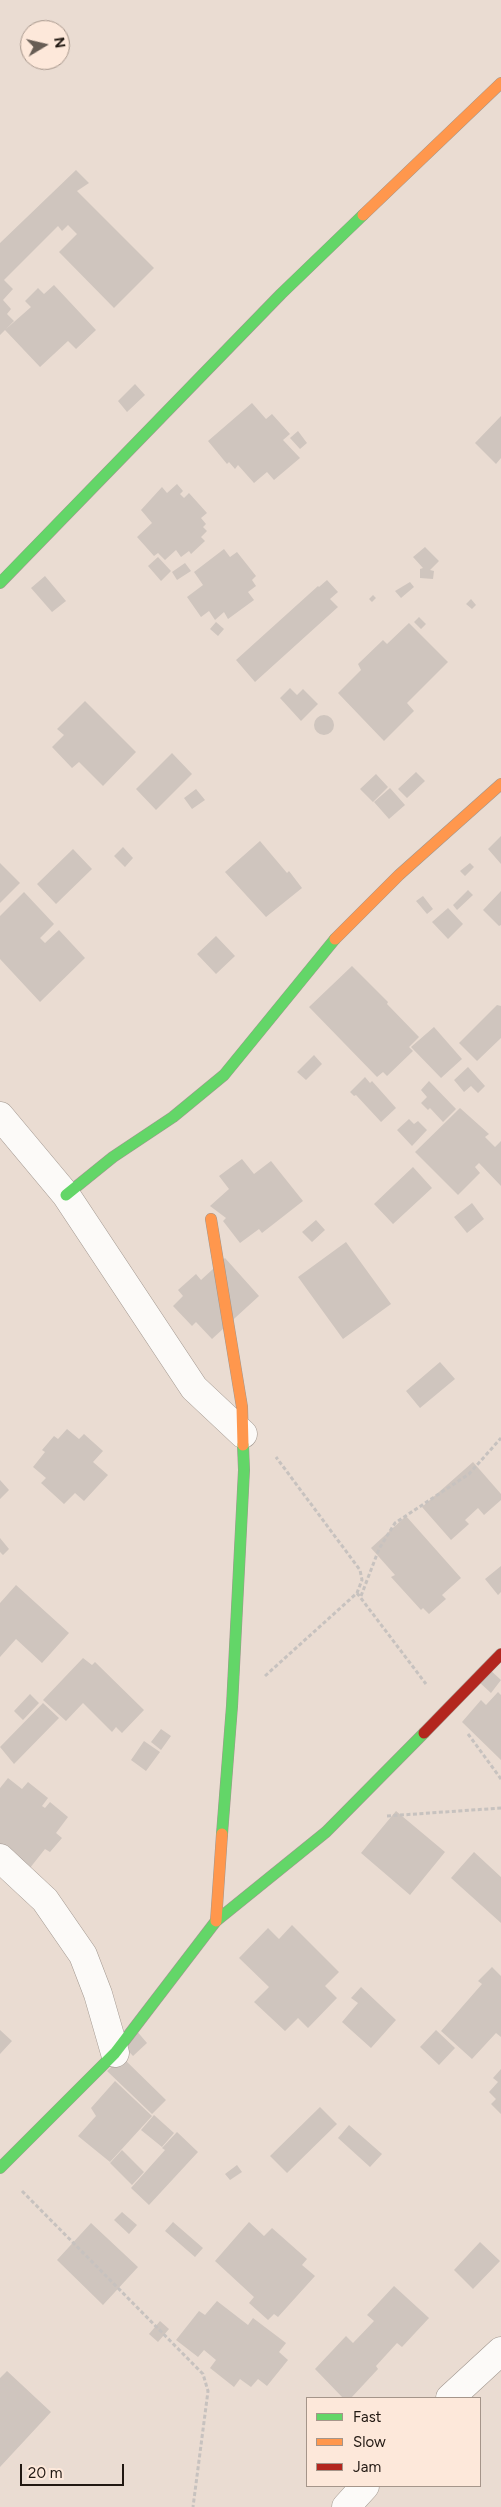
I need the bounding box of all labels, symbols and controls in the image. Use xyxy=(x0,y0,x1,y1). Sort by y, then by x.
north arrow xyxy=(20,20,70,70)
text: N xyxy=(50,36,69,49)
legend xyxy=(306,2397,481,2487)
text: Fast xyxy=(353,2408,381,2426)
text: Slow xyxy=(353,2433,386,2451)
scale bar xyxy=(22,2454,126,2486)
text: Jam xyxy=(353,2458,381,2476)
text: 20 m xyxy=(28,2464,62,2482)

